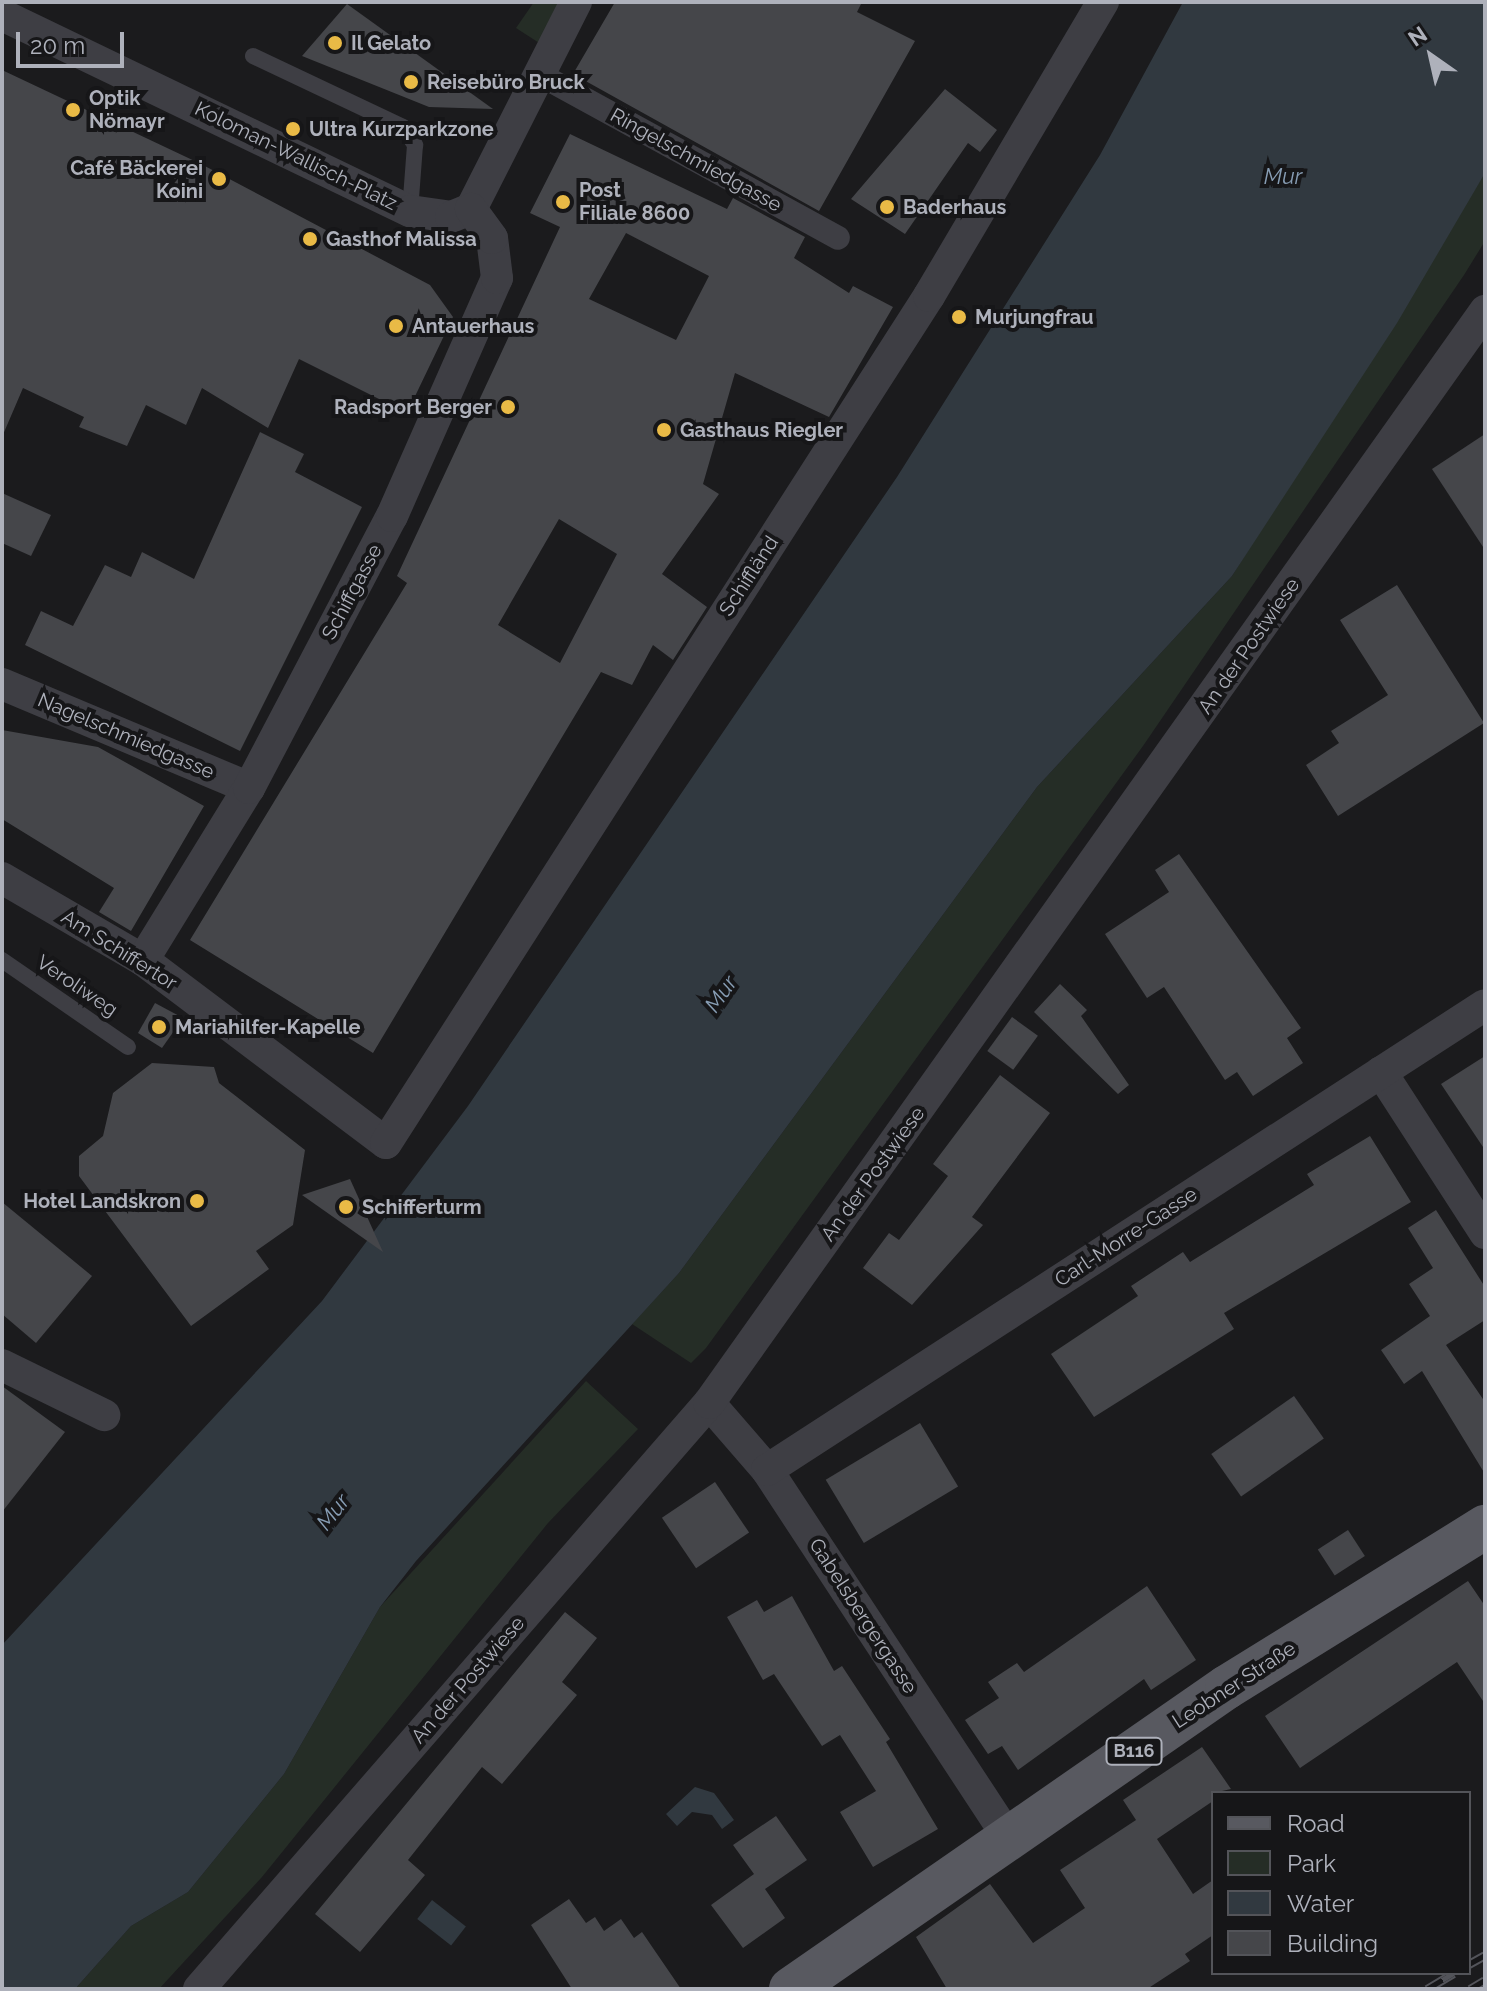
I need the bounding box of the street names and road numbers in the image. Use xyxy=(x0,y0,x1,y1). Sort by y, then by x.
street label: Koloman-Wallisch-Platz xyxy=(191,97,401,215)
street label: Ringelschmiedgasse xyxy=(606,103,786,217)
street label: Schiffländ xyxy=(714,532,784,620)
street label: Schiffgasse xyxy=(317,540,387,644)
street label: An der Postwiese xyxy=(1193,573,1305,719)
street label: Nagelschmiedgasse xyxy=(34,688,218,784)
street label: Am Schiffertor xyxy=(57,905,181,995)
street label: Veroliweg xyxy=(32,950,122,1022)
street label: An der Postwiese xyxy=(816,1102,930,1246)
street label: Carl-Morre-Gasse xyxy=(1050,1182,1202,1292)
street label: Gabelsbergergasse xyxy=(804,1534,922,1698)
street label: An der Postwiese xyxy=(406,1611,530,1749)
street label: Leobner Straße xyxy=(1168,1636,1300,1734)
road number: B116 xyxy=(1104,1737,1164,1765)

